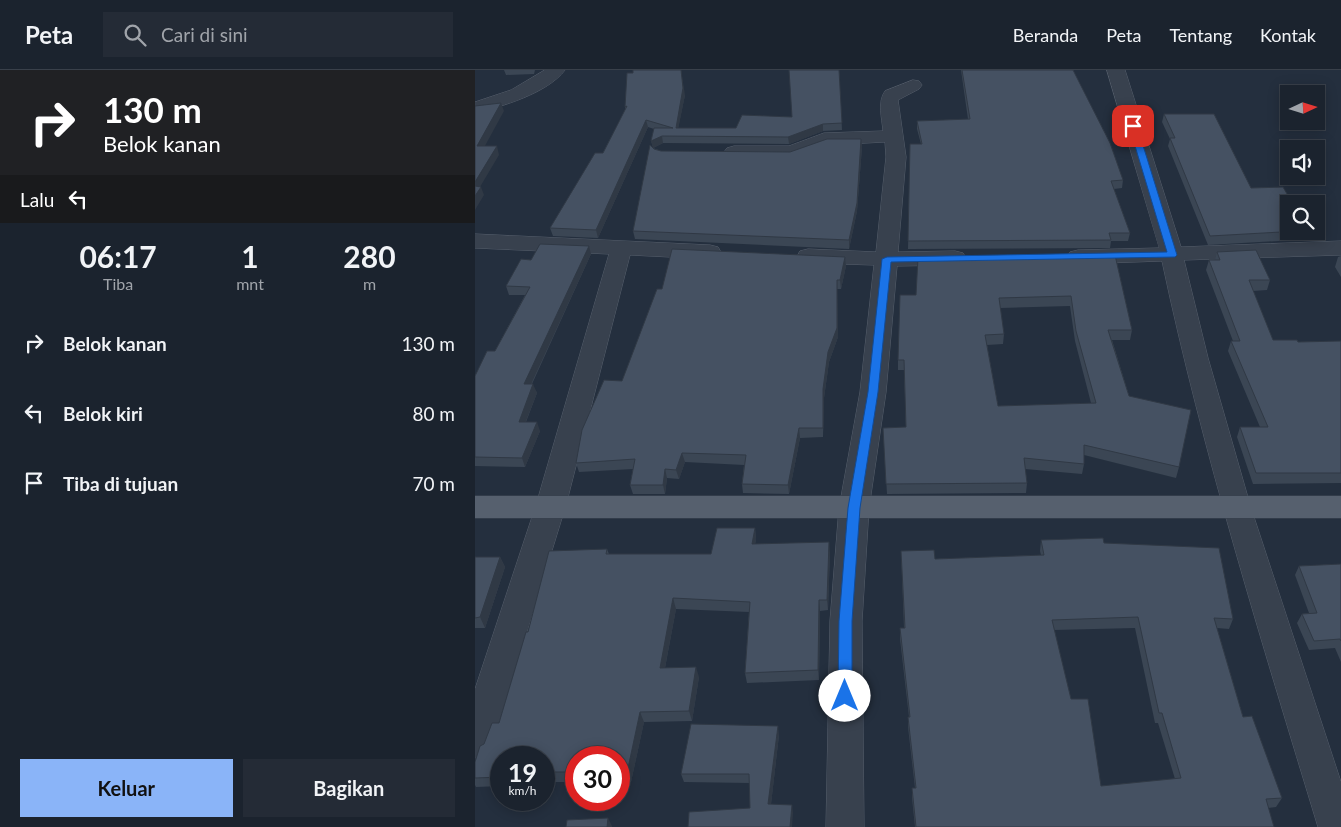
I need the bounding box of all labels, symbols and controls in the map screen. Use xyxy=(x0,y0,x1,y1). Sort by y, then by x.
search box xyxy=(103,12,453,57)
text: Peta xyxy=(25,20,73,49)
icon: search xyxy=(121,21,149,49)
text: Cari di sini xyxy=(161,23,248,46)
text: Beranda xyxy=(1013,24,1078,46)
text: Peta xyxy=(1106,24,1141,46)
text: Tentang xyxy=(1169,24,1232,46)
text: Kontak xyxy=(1260,24,1316,46)
north arrow xyxy=(1280,85,1325,130)
map controls xyxy=(1280,85,1325,240)
text: 130 m xyxy=(103,88,202,130)
icon: right xyxy=(20,90,85,155)
pin xyxy=(1112,105,1154,147)
icon: arrive xyxy=(1119,112,1147,140)
text: Belok kanan xyxy=(103,130,221,157)
button: sound xyxy=(1280,140,1325,185)
icon: left xyxy=(64,185,92,213)
text: Lalu xyxy=(20,188,54,211)
button: search xyxy=(1280,195,1325,240)
text: 06:17 xyxy=(79,238,157,274)
text: 1 xyxy=(241,238,259,274)
text: 280 xyxy=(343,238,396,274)
text: Tiba xyxy=(103,274,133,293)
text: mnt xyxy=(236,274,264,293)
text: m xyxy=(363,274,376,293)
icon: right xyxy=(20,329,48,357)
text: Belok kanan xyxy=(63,332,167,355)
text: 130 m xyxy=(401,332,455,355)
icon: left xyxy=(20,399,48,427)
text: Belok kiri xyxy=(63,402,143,425)
text: 80 m xyxy=(412,402,455,425)
icon: arrive xyxy=(20,469,48,497)
text: Tiba di tujuan xyxy=(63,472,178,495)
text: 70 m xyxy=(412,472,455,495)
position arrow xyxy=(818,669,870,721)
speed limit sign: 30 xyxy=(565,746,630,811)
text: 19 xyxy=(508,757,537,787)
button: Keluar xyxy=(20,759,233,817)
button: Bagikan xyxy=(243,759,455,817)
text: km/h xyxy=(508,783,537,798)

